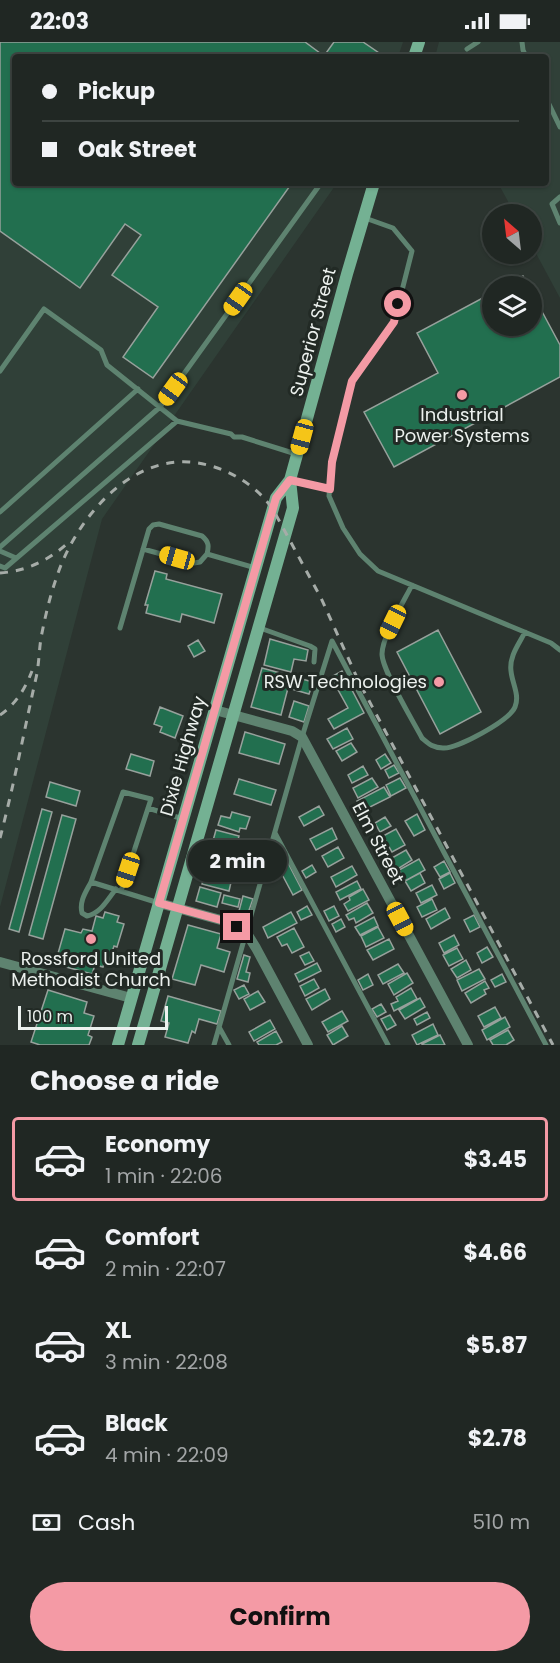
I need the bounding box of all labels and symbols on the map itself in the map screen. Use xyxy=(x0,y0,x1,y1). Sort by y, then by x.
north arrow xyxy=(482,204,542,264)
street label: Superior Street xyxy=(283,265,342,399)
car xyxy=(220,279,256,319)
route start xyxy=(384,290,411,317)
car xyxy=(155,369,191,409)
marker: Industrial Power Systems xyxy=(455,388,469,402)
place label: Industrial Power Systems xyxy=(394,402,530,448)
car xyxy=(289,417,315,457)
car xyxy=(157,544,197,572)
car xyxy=(377,602,409,642)
place label: RSW Technologies xyxy=(264,669,427,694)
marker: RSW Technologies xyxy=(432,675,446,689)
street label: Dixie Highway xyxy=(153,693,212,819)
street label: Elm Street xyxy=(346,797,411,888)
callout: 2 min xyxy=(188,840,286,882)
car xyxy=(114,850,142,890)
car xyxy=(384,899,416,939)
route end xyxy=(223,913,250,940)
marker: Rossford United Methodist Church xyxy=(84,932,98,946)
place label: Rossford United Methodist Church xyxy=(11,946,171,992)
scale bar xyxy=(18,1003,168,1031)

